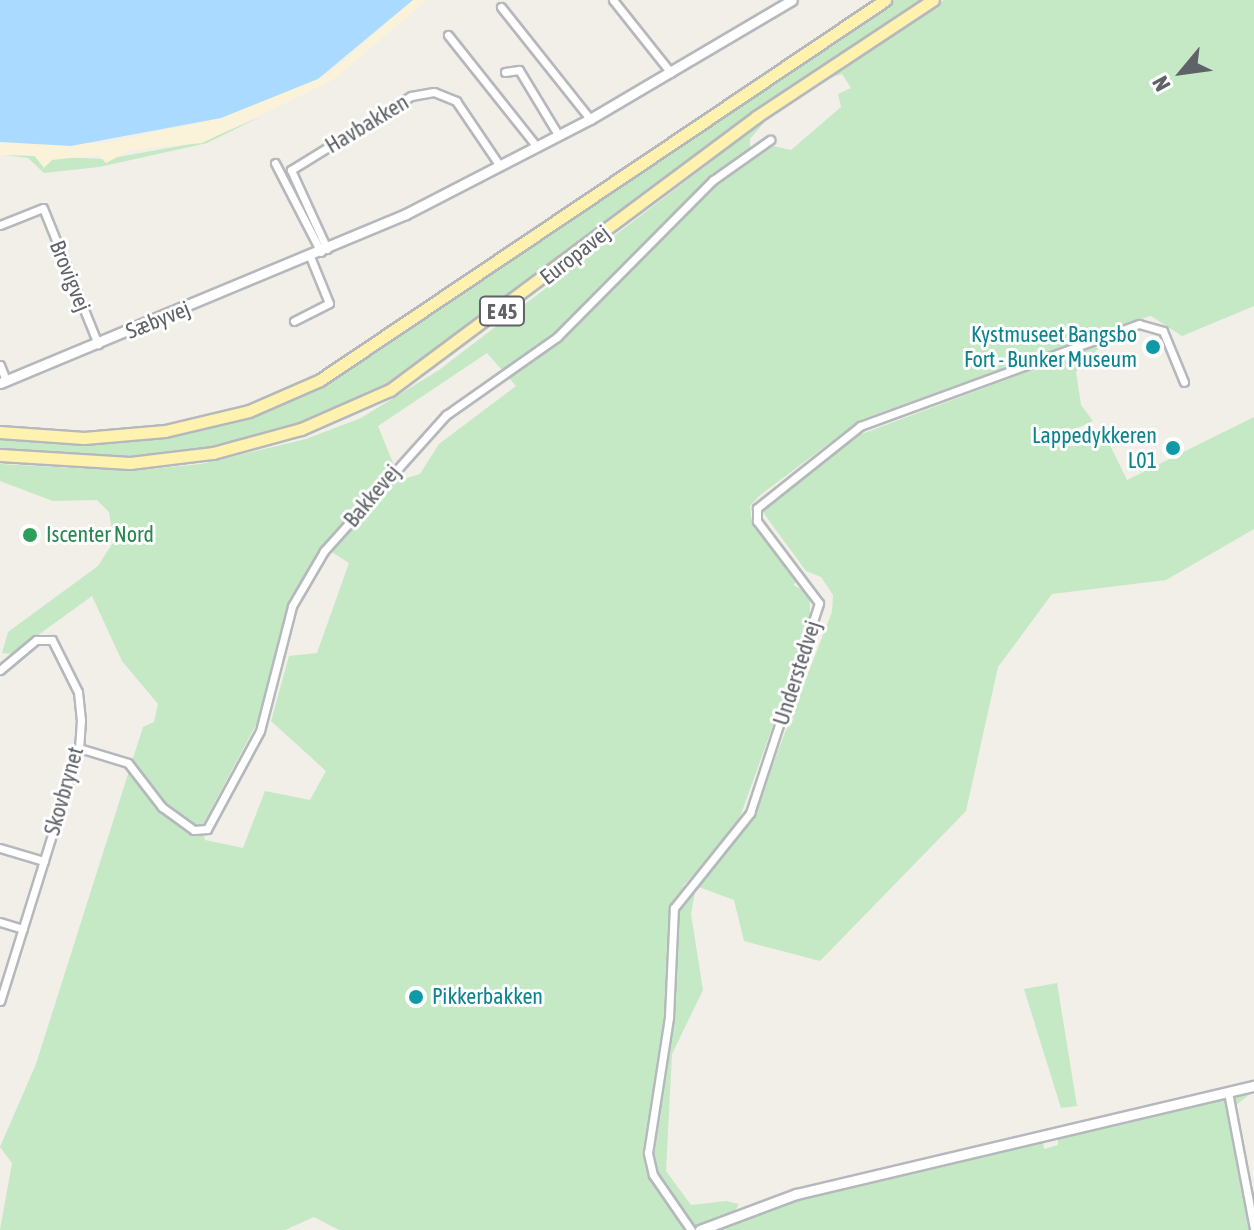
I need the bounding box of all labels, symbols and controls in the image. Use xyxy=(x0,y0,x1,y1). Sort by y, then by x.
north arrow xyxy=(1142,32,1222,112)
text: N xyxy=(1146,72,1176,96)
street label: Havbakken xyxy=(321,89,413,159)
street label: Europavej xyxy=(535,220,615,290)
street label: Brovigvej xyxy=(44,237,96,315)
street label: Sæbyvej xyxy=(122,295,194,345)
road number: E 45 xyxy=(478,295,526,327)
place label: Kystmuseet Bangsbo Fort - Bunker Museum xyxy=(964,321,1137,372)
marker: Kystmuseet Bangsbo Fort - Bunker Museum xyxy=(1144,338,1162,356)
place label: Lappedykkeren L01 xyxy=(1032,422,1157,474)
marker: Lappedykkeren L01 xyxy=(1164,439,1182,457)
street label: Bakkevej xyxy=(338,459,406,533)
place label: Iscenter Nord xyxy=(46,522,154,548)
marker: Iscenter Nord xyxy=(21,526,39,544)
street label: Understedvej xyxy=(768,617,826,729)
street label: Skovbrynet xyxy=(39,744,89,838)
place label: Pikkerbakken xyxy=(432,984,543,1010)
marker: Pikkerbakken xyxy=(407,988,425,1006)

